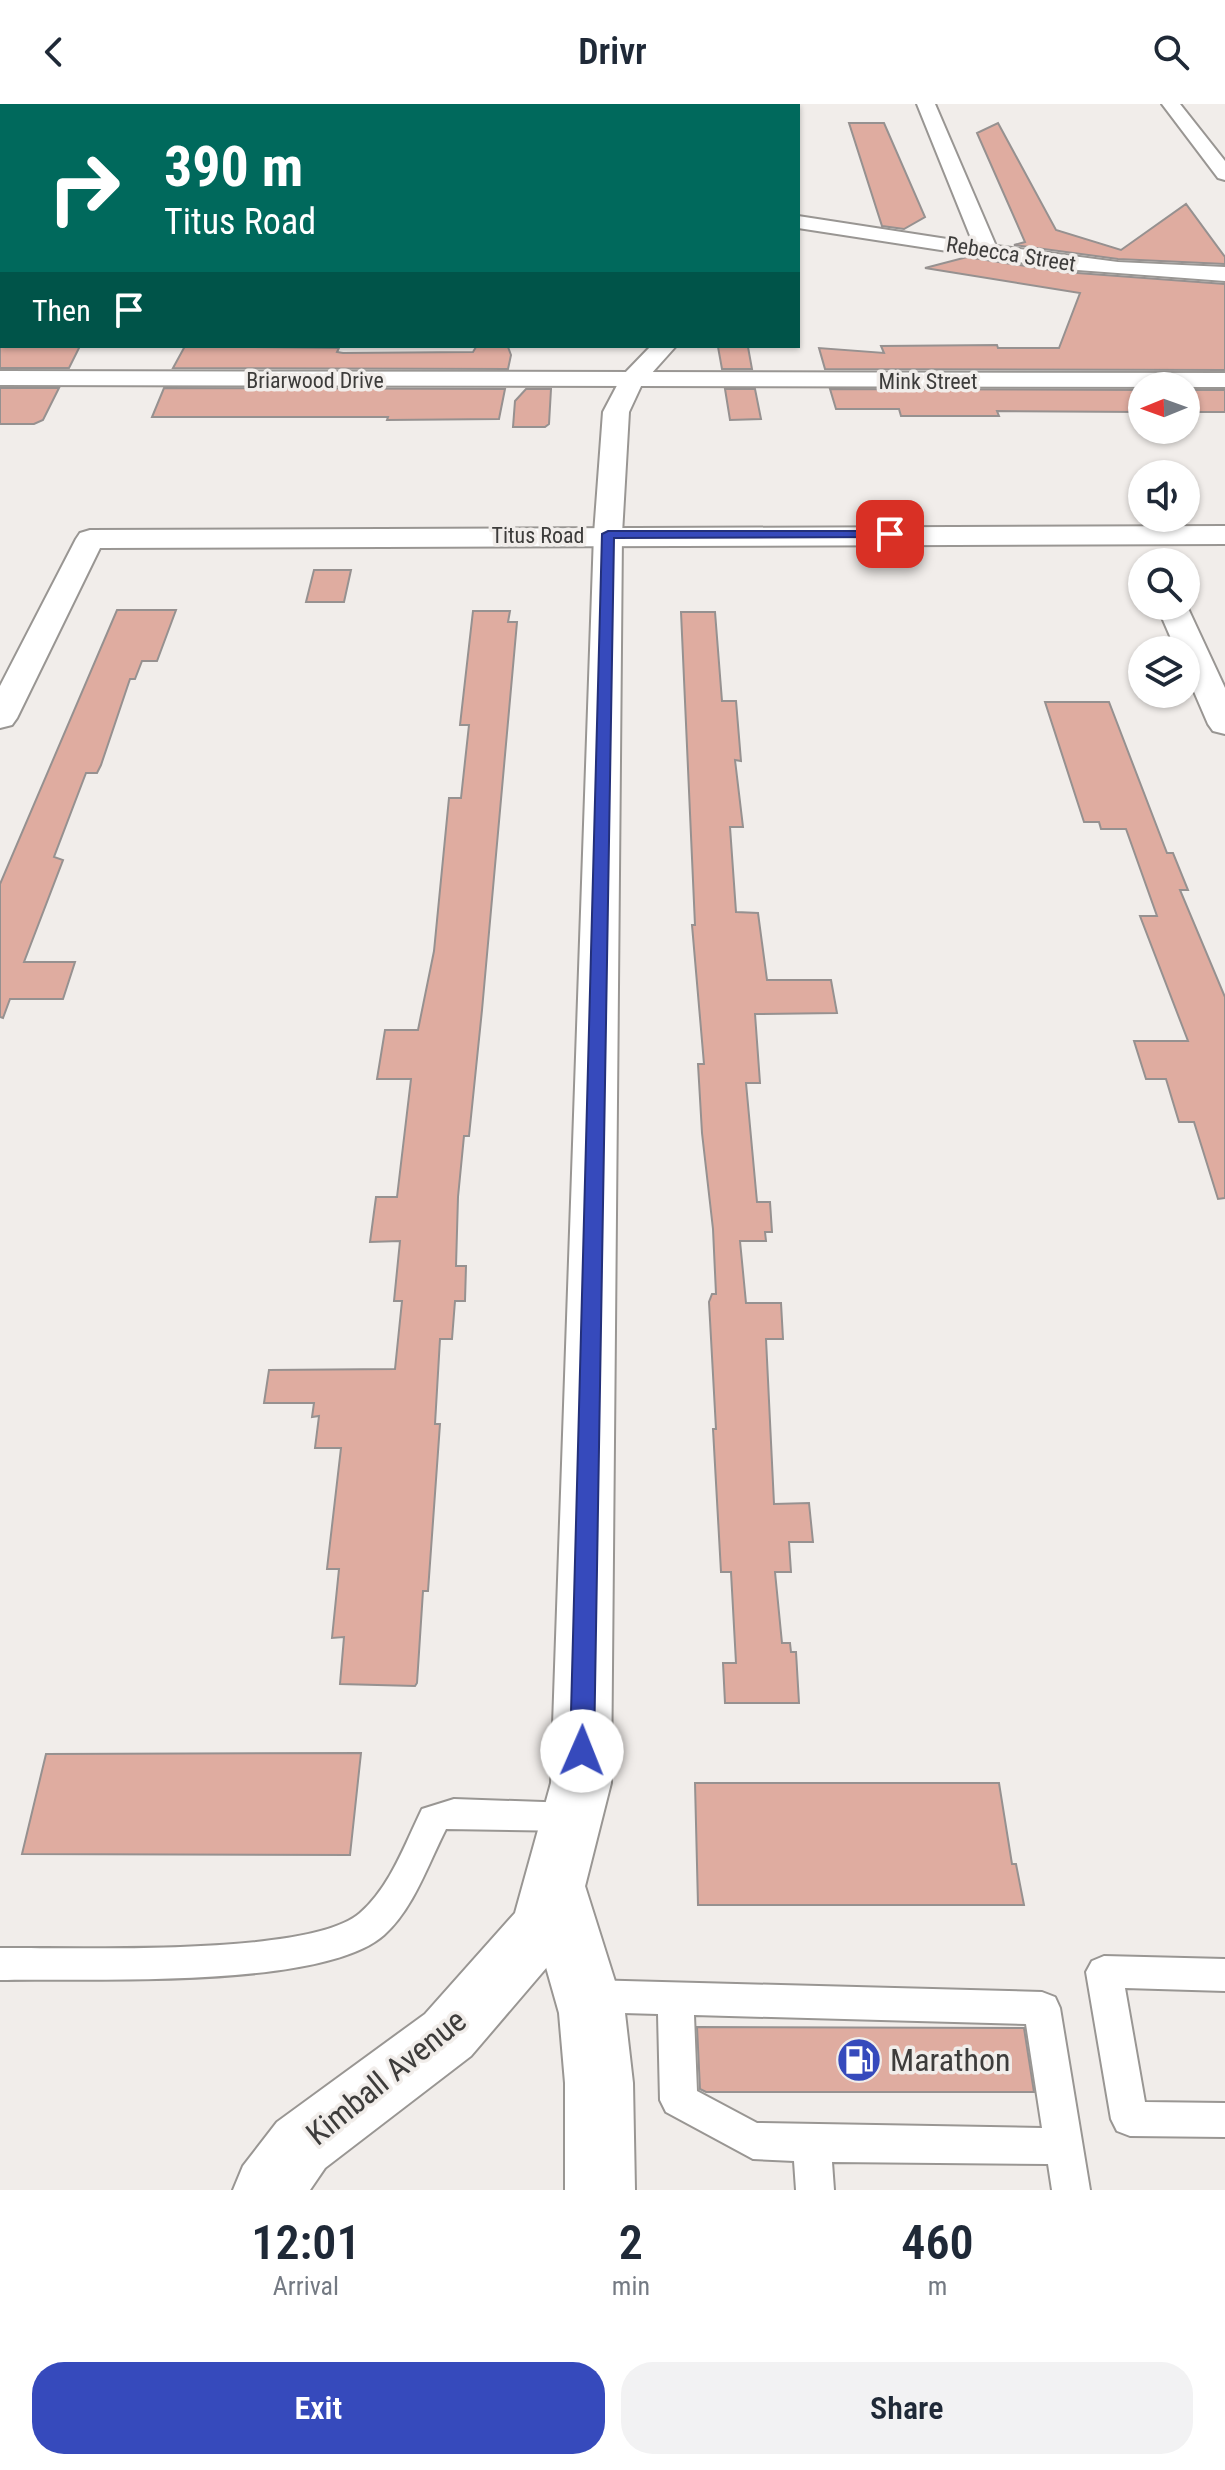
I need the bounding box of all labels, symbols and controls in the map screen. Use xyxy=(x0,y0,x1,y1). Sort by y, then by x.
icon: back xyxy=(32,30,76,74)
icon: search xyxy=(1149,30,1193,74)
text: Drivr xyxy=(578,31,647,73)
text: 390 m xyxy=(164,134,303,200)
icon: right xyxy=(32,136,136,240)
text: Titus Road xyxy=(164,201,316,243)
street label: Rebecca Street xyxy=(945,231,1077,277)
icon: arrive xyxy=(107,288,151,332)
text: Then xyxy=(32,293,91,328)
street label: Briarwood Drive xyxy=(246,368,384,393)
street label: Mink Street xyxy=(879,369,977,394)
north arrow xyxy=(1128,372,1200,444)
map controls xyxy=(1128,372,1200,708)
button: sound xyxy=(1128,460,1200,532)
pin xyxy=(856,500,924,568)
icon: arrive xyxy=(868,512,912,556)
street label: Titus Road xyxy=(492,523,584,548)
button: search xyxy=(1128,548,1200,620)
button: layers xyxy=(1128,636,1200,708)
position arrow xyxy=(540,1709,624,1793)
street label: Kimball Avenue xyxy=(299,2001,473,2153)
fuel station icon: Marathon xyxy=(835,2036,883,2084)
place label: Marathon xyxy=(890,2041,1010,2079)
text: 12:01 xyxy=(251,2214,361,2271)
text: 2 xyxy=(619,2214,643,2271)
text: 460 xyxy=(901,2214,974,2271)
text: Arrival xyxy=(273,2271,339,2301)
text: min xyxy=(612,2271,650,2301)
text: m xyxy=(928,2271,947,2301)
button: Exit xyxy=(32,2362,605,2454)
button: Share xyxy=(621,2362,1193,2454)

